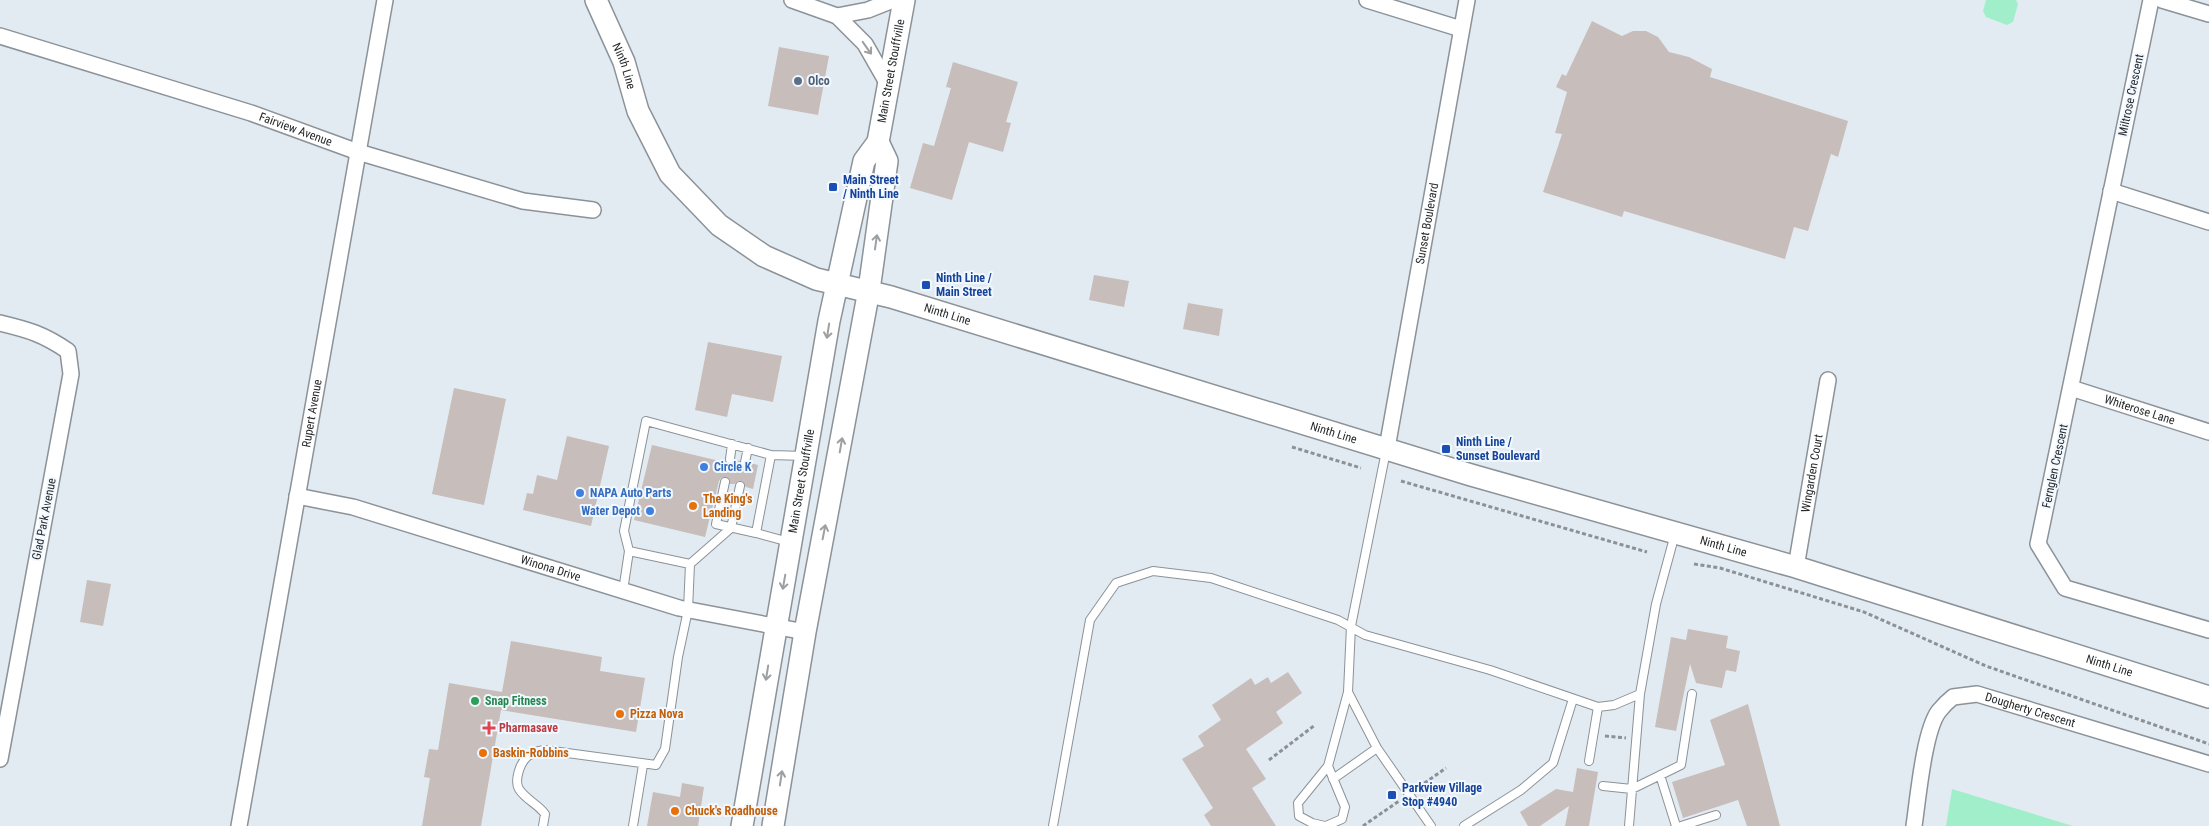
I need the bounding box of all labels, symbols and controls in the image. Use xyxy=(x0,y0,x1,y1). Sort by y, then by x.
street label: Main Street Stouffville xyxy=(875,18,907,124)
street label: Ninth Line xyxy=(609,41,639,91)
one-way arrow xyxy=(862,41,872,55)
street label: Miltrose Crescent xyxy=(2115,52,2147,137)
place label: Olco xyxy=(808,74,830,88)
marker: Olco xyxy=(792,75,804,87)
street label: Fairview Avenue xyxy=(257,110,334,149)
place label: Main Street / Ninth Line xyxy=(843,173,899,201)
marker: Main Street / Ninth Line xyxy=(827,181,839,193)
street label: Sunset Boulevard xyxy=(1413,182,1441,265)
one-way arrow xyxy=(871,234,881,250)
place label: Ninth Line / Main Street xyxy=(936,271,992,299)
marker: Ninth Line / Main Street xyxy=(920,279,932,291)
street label: Ninth Line xyxy=(922,301,973,328)
one-way arrow xyxy=(823,322,833,338)
street label: Rupert Avenue xyxy=(299,378,325,448)
street label: Whiterose Lane xyxy=(2103,392,2177,428)
street label: Ninth Line xyxy=(1309,419,1359,447)
street label: Fernglen Crescent xyxy=(2039,422,2071,509)
street label: Main Street Stouffville xyxy=(786,428,817,534)
street label: Wingarden Court xyxy=(1798,433,1826,514)
place label: Ninth Line / Sunset Boulevard xyxy=(1456,435,1540,463)
one-way arrow xyxy=(836,437,846,453)
marker: Ninth Line / Sunset Boulevard xyxy=(1440,443,1452,455)
place label: Circle K xyxy=(714,460,752,474)
marker: Circle K xyxy=(698,461,710,473)
street label: Glad Park Avenue xyxy=(29,477,59,561)
place label: NAPA Auto Parts xyxy=(590,486,672,500)
marker: NAPA Auto Parts xyxy=(574,487,586,499)
place label: The King's Landing xyxy=(703,492,753,520)
marker: The King's Landing xyxy=(687,500,699,512)
place label: Water Depot xyxy=(581,504,640,518)
marker: Water Depot xyxy=(644,505,656,517)
one-way arrow xyxy=(820,525,830,541)
street label: Ninth Line xyxy=(1698,533,1749,560)
street label: Winona Drive xyxy=(519,552,583,584)
one-way arrow xyxy=(778,574,788,590)
street label: Ninth Line xyxy=(2084,652,2135,680)
one-way arrow xyxy=(762,665,772,681)
street label: Dougherty Crescent xyxy=(1983,690,2077,730)
place label: Snap Fitness xyxy=(485,694,547,708)
marker: Snap Fitness xyxy=(469,695,481,707)
place label: Pizza Nova xyxy=(630,707,684,721)
marker: Pizza Nova xyxy=(614,708,626,720)
place label: Pharmasave xyxy=(499,721,558,735)
marker: Pharmasave xyxy=(483,722,495,734)
place label: Baskin-Robbins xyxy=(493,746,569,760)
marker: Baskin-Robbins xyxy=(477,747,489,759)
one-way arrow xyxy=(776,770,786,786)
place label: Parkview Village Stop #4940 xyxy=(1402,781,1482,809)
marker: Parkview Village Stop #4940 xyxy=(1386,789,1398,801)
place label: Chuck's Roadhouse xyxy=(685,804,778,818)
marker: Chuck's Roadhouse xyxy=(669,805,681,817)

